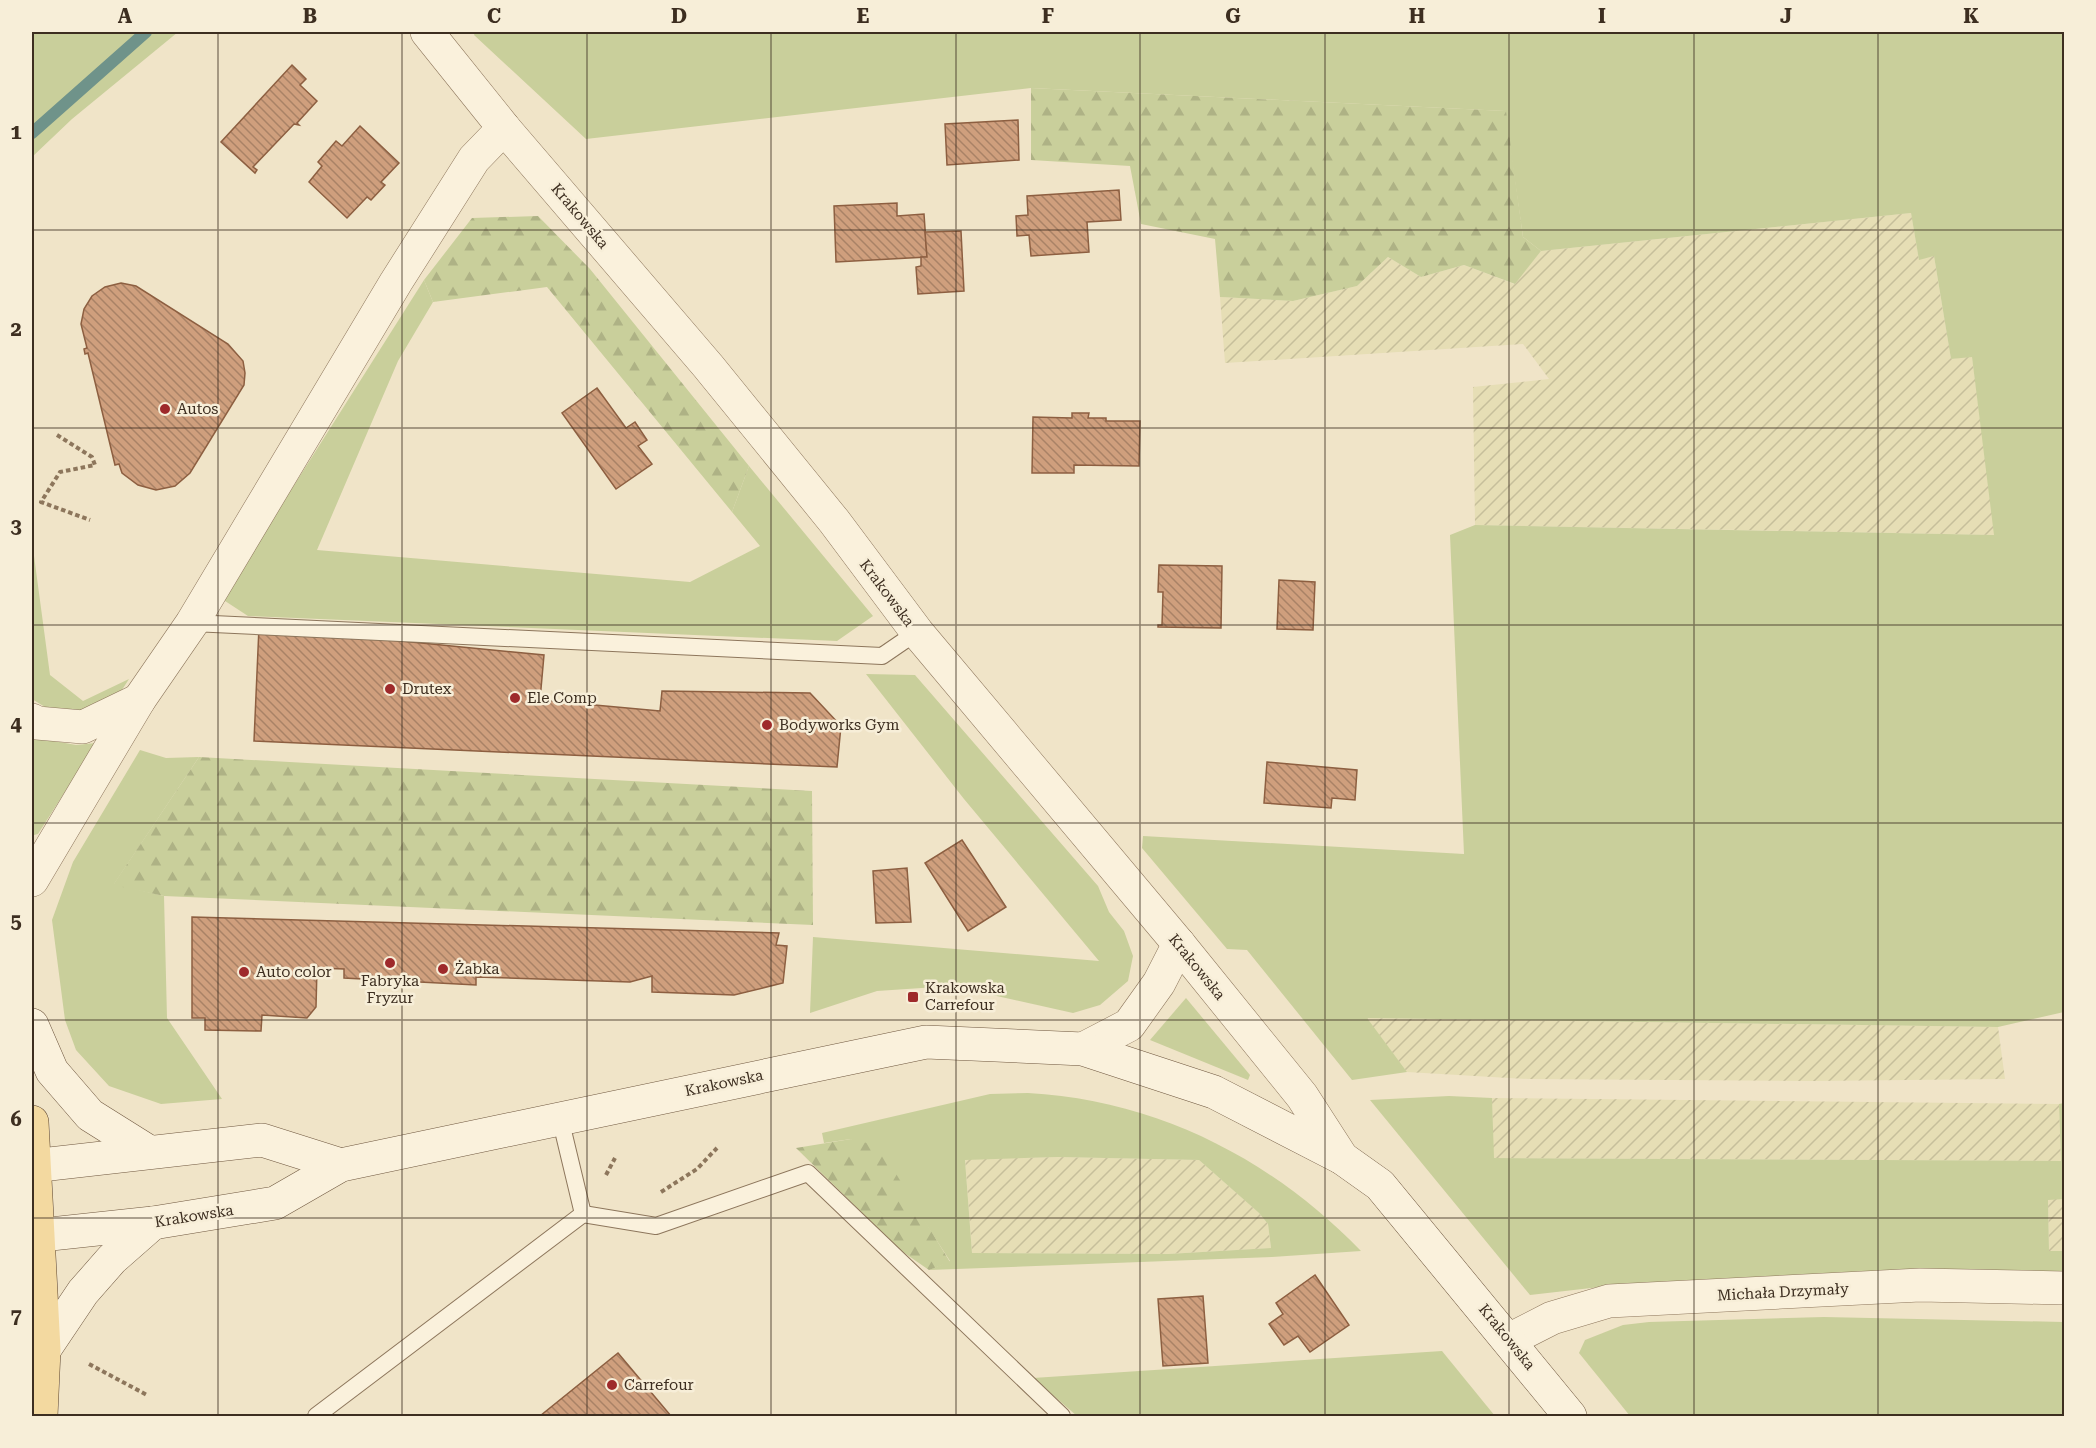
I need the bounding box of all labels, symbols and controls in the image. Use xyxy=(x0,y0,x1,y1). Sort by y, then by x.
text: A xyxy=(118,4,133,28)
text: B xyxy=(303,4,317,28)
text: C xyxy=(487,4,501,28)
text: D xyxy=(671,4,687,28)
text: E xyxy=(857,4,870,28)
text: F xyxy=(1042,4,1054,28)
text: G xyxy=(1225,4,1241,28)
text: H xyxy=(1409,4,1425,28)
text: I xyxy=(1598,4,1606,28)
text: J xyxy=(1780,4,1792,28)
text: K xyxy=(1963,4,1979,28)
text: 1 xyxy=(10,120,22,144)
street label: Krakowska xyxy=(548,180,612,252)
text: 2 xyxy=(10,317,22,341)
place label: Autos xyxy=(177,400,218,418)
marker: Autos xyxy=(158,402,172,416)
text: 3 xyxy=(10,514,22,538)
street label: Krakowska xyxy=(856,556,918,630)
place label: Drutex xyxy=(402,680,452,698)
marker: Drutex xyxy=(383,682,397,696)
place label: Ele Comp xyxy=(527,689,597,707)
marker: Ele Comp xyxy=(508,691,522,705)
text: 4 xyxy=(10,712,22,736)
place label: Bodyworks Gym xyxy=(779,716,900,734)
marker: Bodyworks Gym xyxy=(760,718,774,732)
text: 5 xyxy=(10,909,22,933)
street label: Krakowska xyxy=(1165,930,1229,1004)
marker: Fabryka Fryzur xyxy=(383,956,397,970)
place label: Żabka xyxy=(455,960,499,978)
marker: Żabka xyxy=(436,962,450,976)
place label: Auto color xyxy=(256,963,332,981)
marker: Auto color xyxy=(237,965,251,979)
place label: Fabryka Fryzur xyxy=(361,972,419,1007)
place label: Krakowska Carrefour xyxy=(925,979,1005,1014)
marker: Krakowska Carrefour xyxy=(906,990,920,1004)
street label: Krakowska xyxy=(683,1066,765,1100)
text: 6 xyxy=(10,1107,22,1131)
street label: Krakowska xyxy=(153,1201,235,1231)
street label: Michała Drzymały xyxy=(1717,1280,1849,1304)
street label: Krakowska xyxy=(1475,1300,1539,1374)
text: 7 xyxy=(10,1304,22,1328)
place label: Carrefour xyxy=(624,1376,694,1394)
marker: Carrefour xyxy=(605,1378,619,1392)

